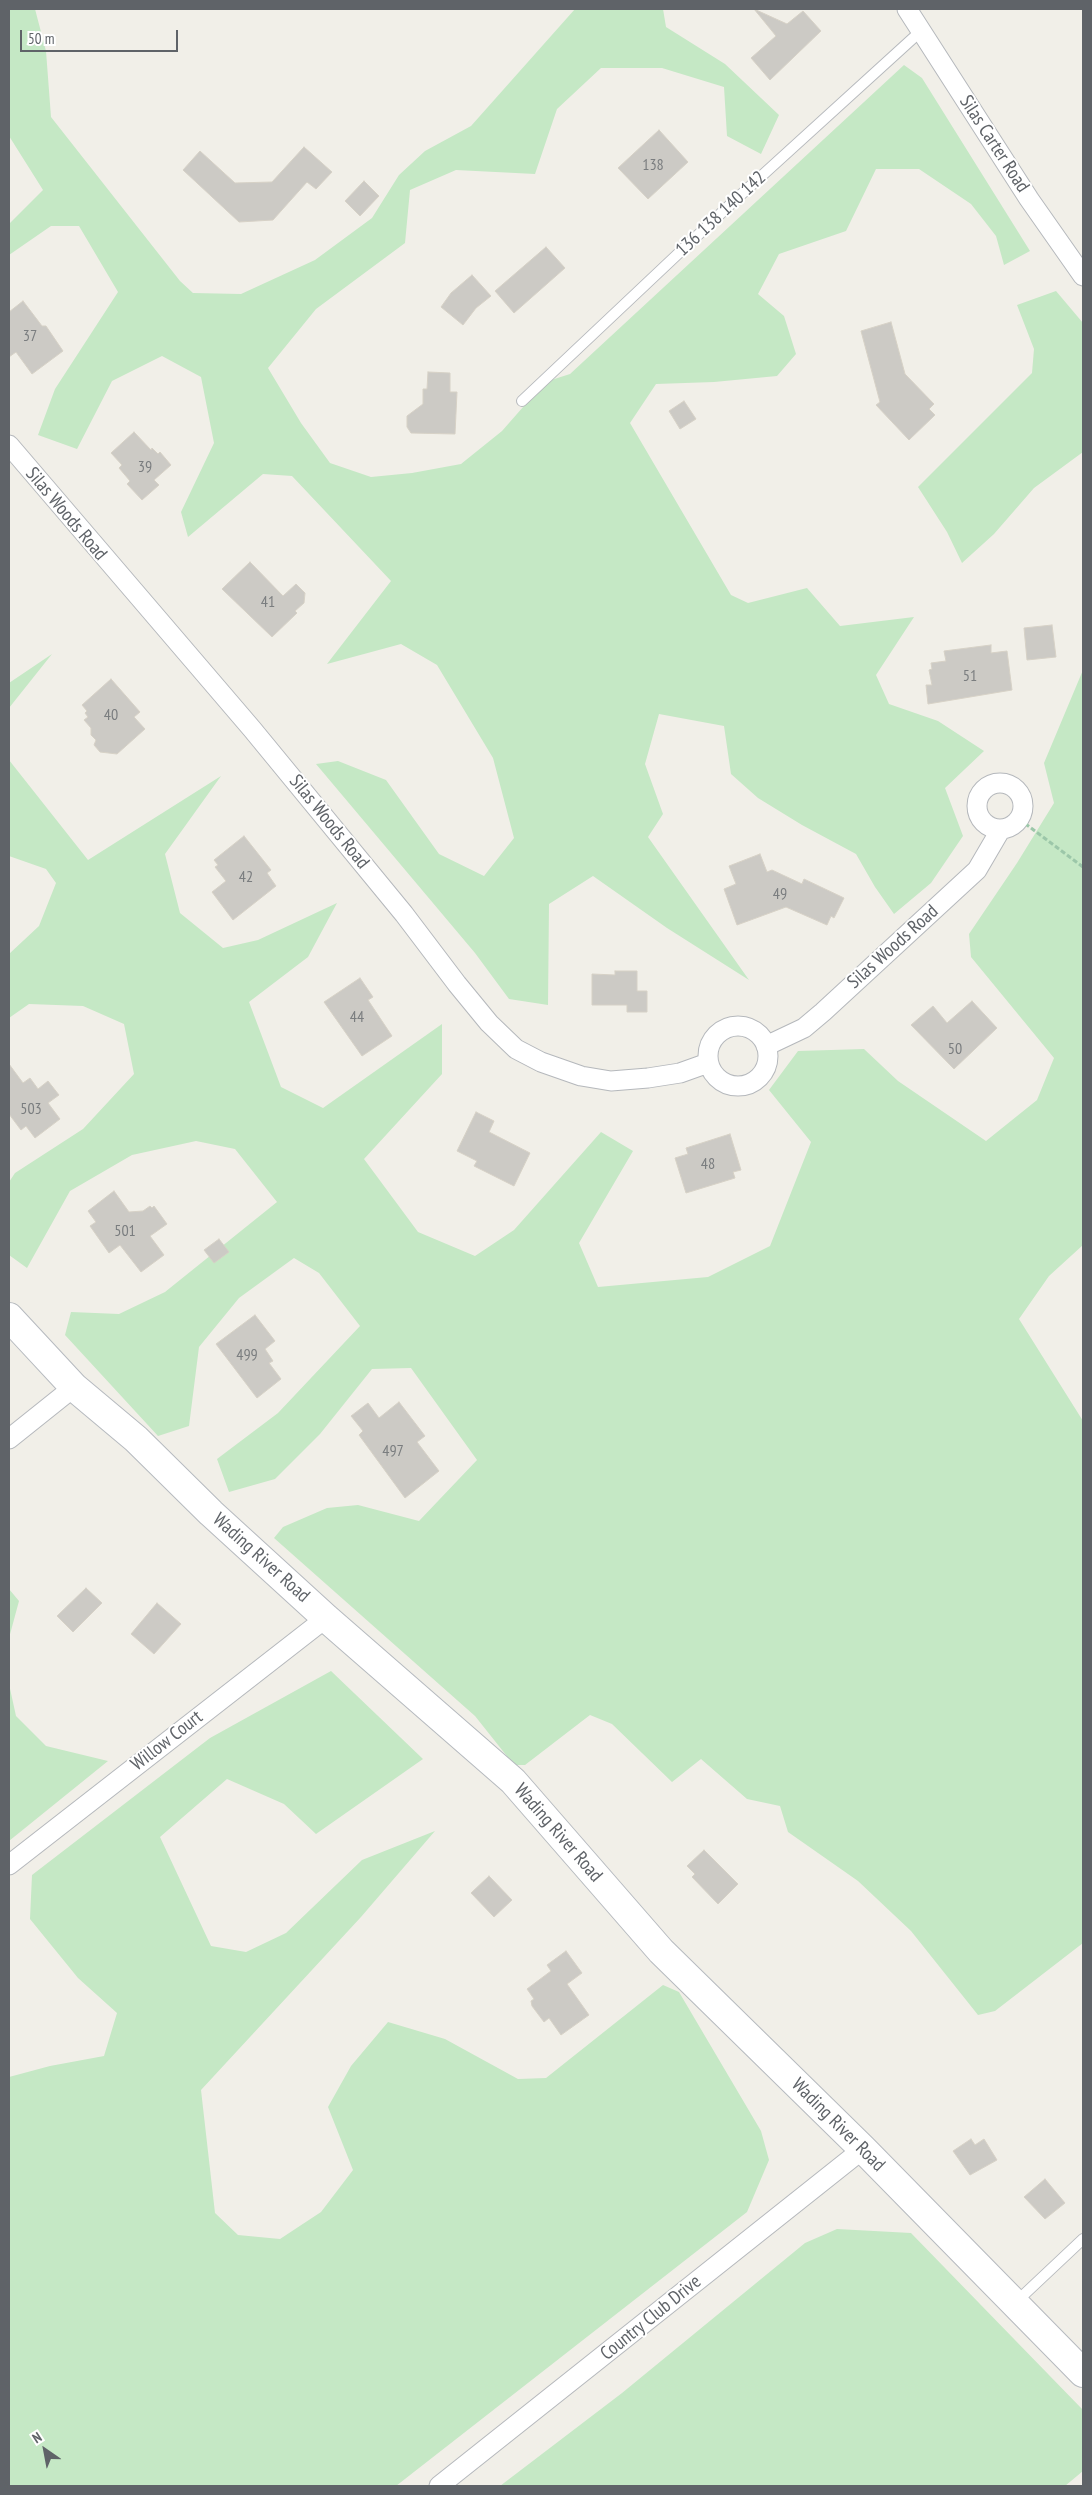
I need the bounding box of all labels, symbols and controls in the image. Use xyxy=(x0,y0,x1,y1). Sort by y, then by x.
scale bar xyxy=(22,20,180,52)
text: 50 m xyxy=(28,29,54,48)
street label: Silas Carter Road xyxy=(954,91,1034,197)
house number: 138 xyxy=(642,155,664,175)
street label: 136 138 140 142 xyxy=(671,167,771,261)
house number: 37 xyxy=(23,326,37,346)
house number: 39 xyxy=(138,457,152,477)
street label: Silas Woods Road xyxy=(21,463,111,565)
house number: 41 xyxy=(261,592,275,612)
house number: 51 xyxy=(963,666,977,686)
house number: 40 xyxy=(104,705,118,725)
street label: Silas Woods Road xyxy=(284,770,374,874)
house number: 42 xyxy=(239,867,253,887)
house number: 49 xyxy=(773,884,787,904)
street label: Silas Woods Road xyxy=(843,900,943,994)
house number: 44 xyxy=(350,1007,364,1027)
house number: 50 xyxy=(948,1039,962,1059)
house number: 503 xyxy=(20,1099,42,1119)
house number: 48 xyxy=(701,1154,715,1174)
house number: 501 xyxy=(114,1221,136,1241)
house number: 499 xyxy=(236,1345,258,1365)
house number: 497 xyxy=(382,1441,404,1461)
street label: Wading River Road xyxy=(208,1508,314,1608)
street label: Willow Court xyxy=(127,1706,207,1776)
street label: Wading River Road xyxy=(509,1779,607,1887)
street label: Wading River Road xyxy=(787,2074,889,2176)
street label: Country Club Drive xyxy=(596,2271,706,2365)
north arrow xyxy=(20,2425,70,2475)
text: N xyxy=(29,2428,45,2447)

